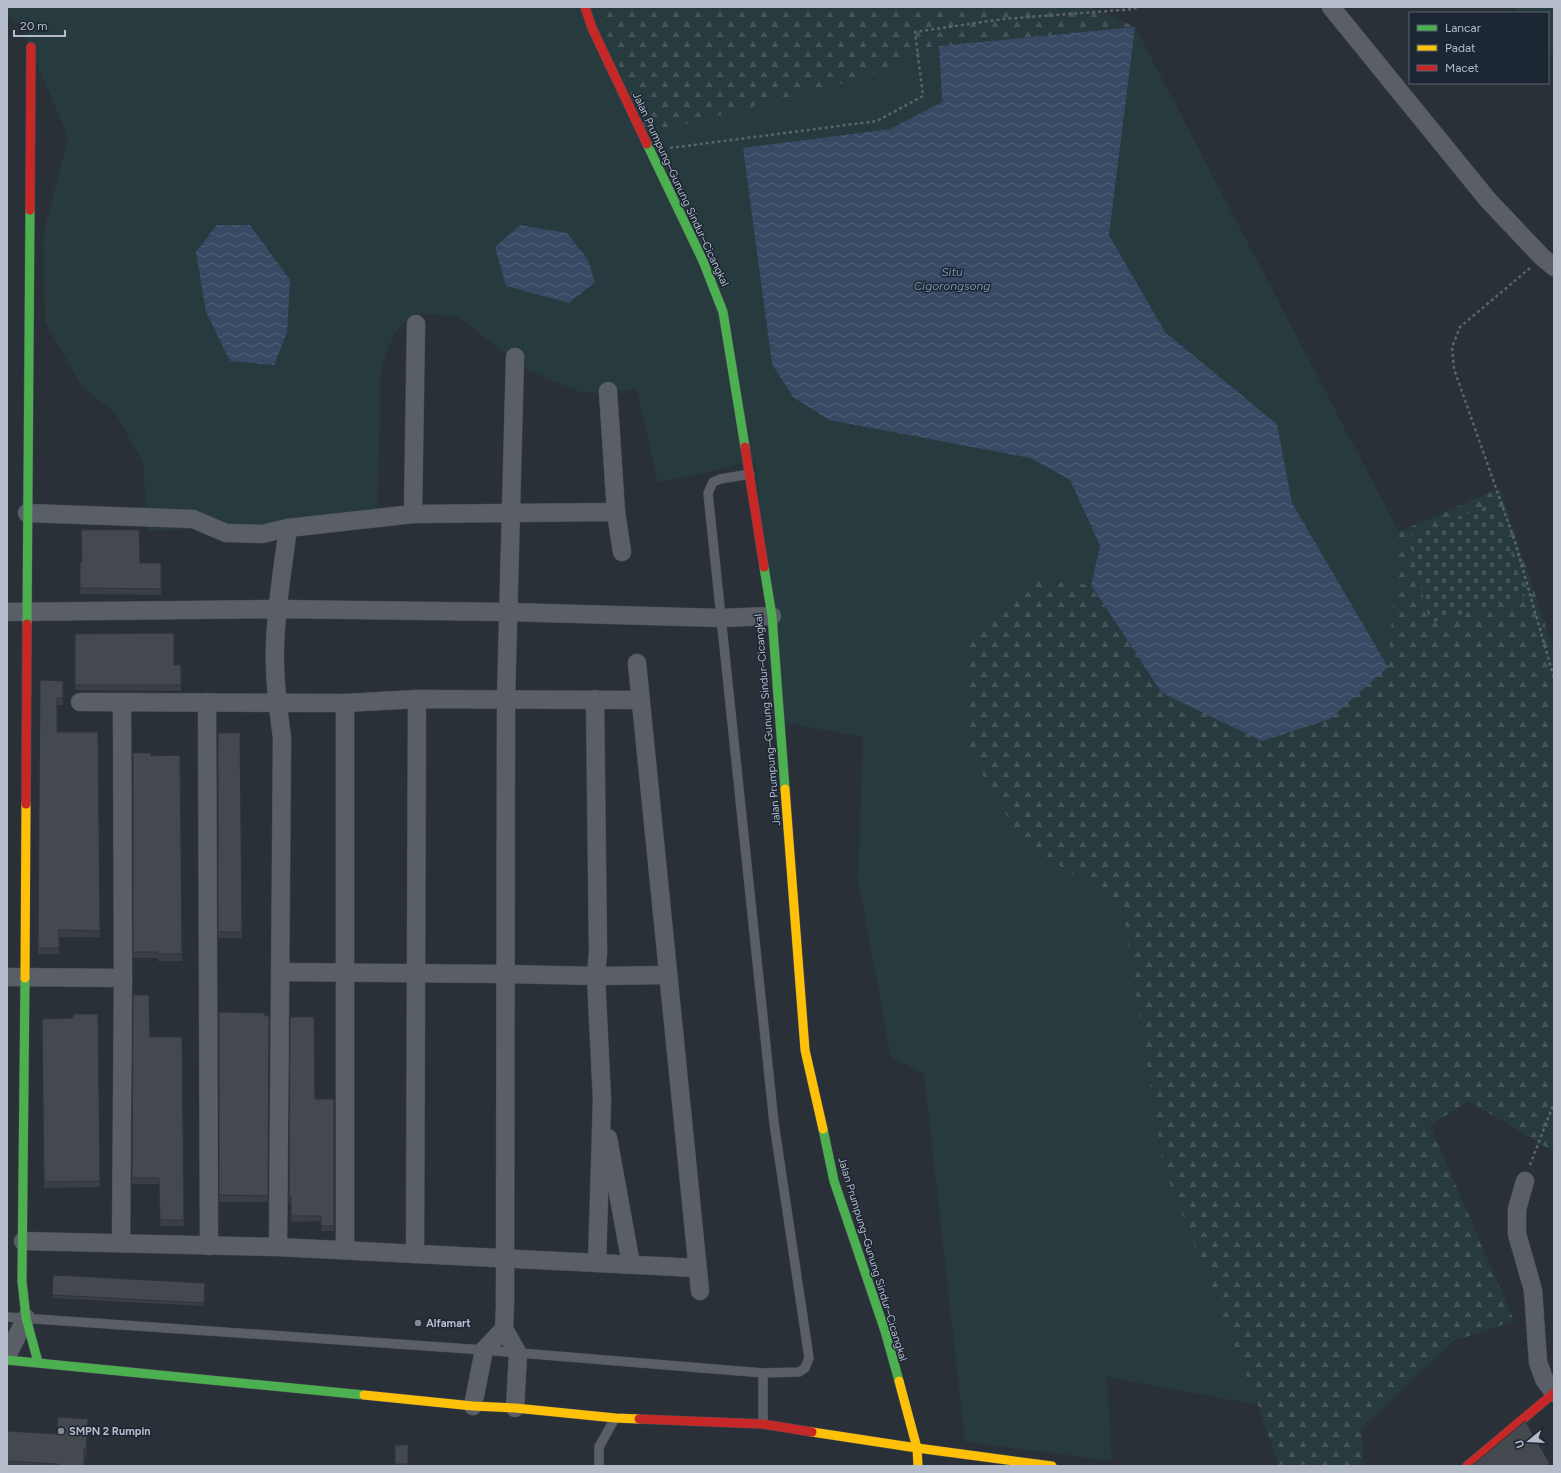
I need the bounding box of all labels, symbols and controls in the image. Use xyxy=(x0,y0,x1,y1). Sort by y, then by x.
scale bar xyxy=(14,12,65,38)
legend xyxy=(1409,12,1549,84)
text: 20 m xyxy=(20,19,48,33)
text: Lancar xyxy=(1445,21,1481,35)
text: Padat xyxy=(1445,41,1476,55)
text: Macet xyxy=(1445,61,1479,75)
street label: Jalan Prumpung–Gunung Sindur–Cicangkal xyxy=(630,90,731,288)
water label: Situ Cigorongsong xyxy=(914,265,990,293)
street label: Jalan Prumpung–Gunung Sindur–Cicangkal xyxy=(752,613,783,826)
street label: Jalan Prumpung–Gunung Sindur–Cicangkal xyxy=(835,1156,910,1363)
place label: Alfamart xyxy=(426,1317,471,1330)
marker: Alfamart xyxy=(413,1318,423,1328)
north arrow xyxy=(1509,1421,1549,1461)
place label: SMPN 2 Rumpin xyxy=(69,1425,151,1438)
marker: SMPN 2 Rumpin xyxy=(56,1426,66,1436)
text: U xyxy=(1513,1438,1527,1450)

